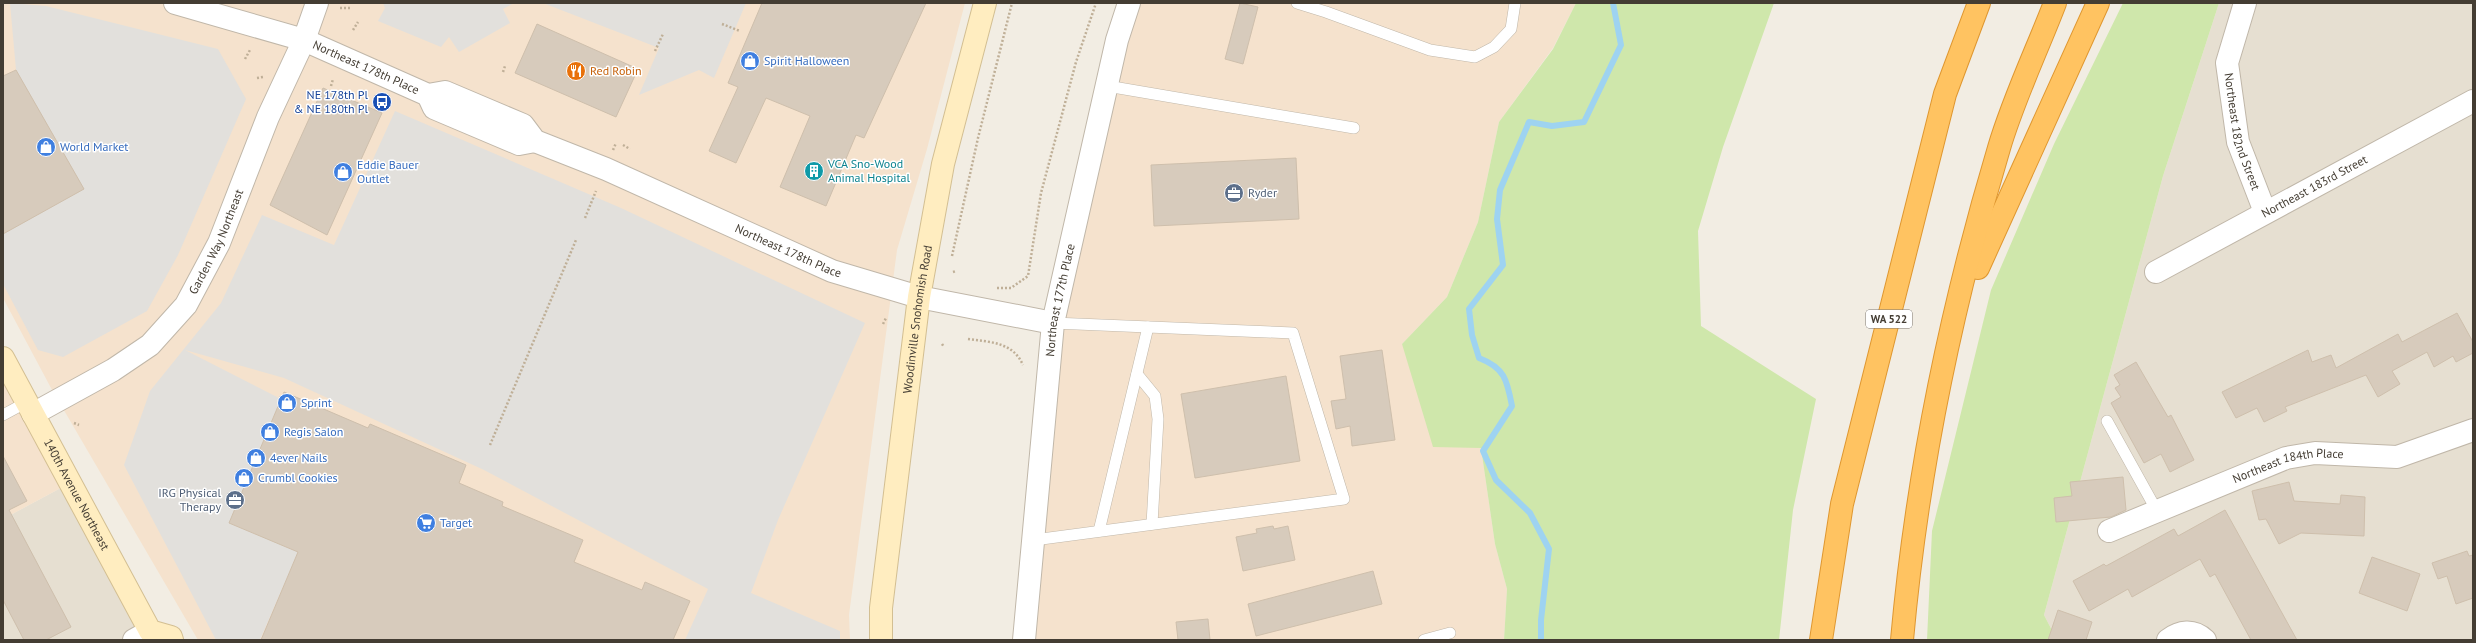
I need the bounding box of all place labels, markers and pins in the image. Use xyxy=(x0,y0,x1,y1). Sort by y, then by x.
shop icon: Spirit Halloween xyxy=(739,50,761,72)
place label: Spirit Halloween xyxy=(764,53,849,68)
restaurant icon: Red Robin xyxy=(565,60,587,82)
place label: Red Robin xyxy=(590,63,642,78)
place label: NE 178th Pl & NE 180th Pl xyxy=(294,87,368,116)
bus stop icon: NE 178th Pl & NE 180th Pl xyxy=(371,91,393,113)
shop icon: World Market xyxy=(35,136,57,158)
place label: World Market xyxy=(60,139,128,154)
place label: VCA Sno-Wood Animal Hospital xyxy=(827,156,910,185)
place label: Eddie Bauer Outlet xyxy=(357,157,418,186)
building icon: VCA Sno-Wood Animal Hospital xyxy=(803,160,825,182)
shop icon: Eddie Bauer Outlet xyxy=(332,161,354,183)
office icon: Ryder xyxy=(1223,182,1245,204)
place label: Ryder xyxy=(1248,185,1277,200)
shop icon: Sprint xyxy=(276,392,298,414)
place label: Sprint xyxy=(301,395,332,410)
shop icon: Regis Salon xyxy=(259,421,281,443)
place label: Regis Salon xyxy=(284,424,343,439)
shop icon: 4ever Nails xyxy=(245,447,267,469)
place label: 4ever Nails xyxy=(270,450,327,465)
shop icon: Crumbl Cookies xyxy=(233,467,255,489)
place label: Crumbl Cookies xyxy=(258,470,338,485)
place label: IRG Physical Therapy xyxy=(158,485,221,514)
office icon: IRG Physical Therapy xyxy=(224,489,246,511)
supermarket icon: Target xyxy=(415,512,437,534)
place label: Target xyxy=(440,515,472,530)

